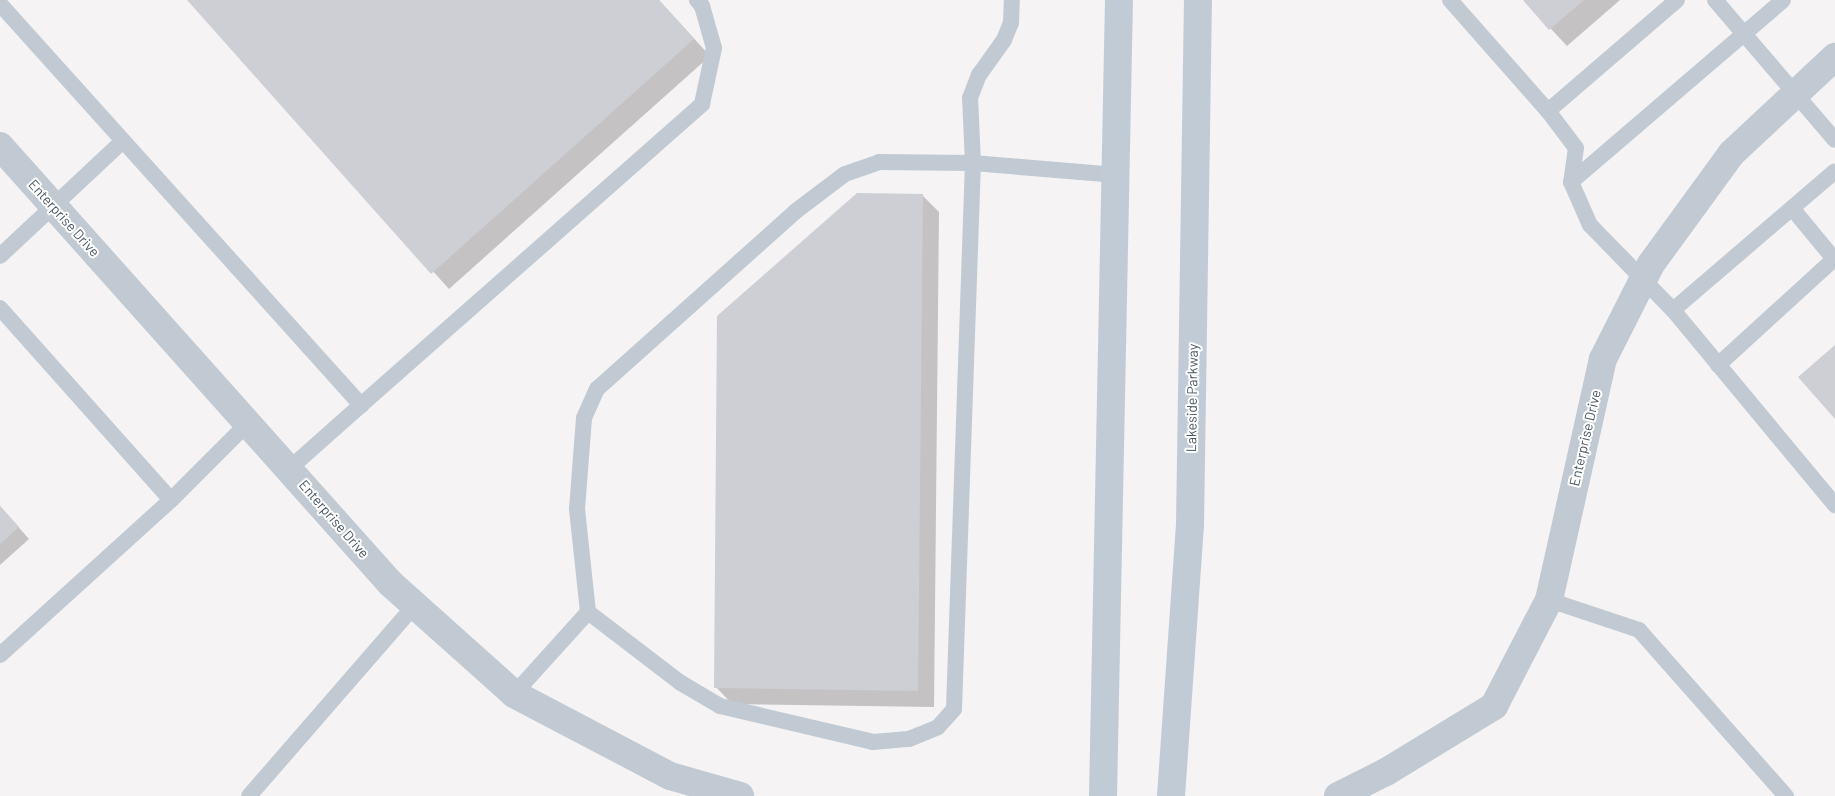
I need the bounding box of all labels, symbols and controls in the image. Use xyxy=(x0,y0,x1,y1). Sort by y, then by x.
street label: Enterprise Drive xyxy=(25,176,103,260)
street label: Lakeside Parkway xyxy=(1183,344,1201,452)
street label: Enterprise Drive xyxy=(1566,388,1604,488)
street label: Enterprise Drive xyxy=(295,476,373,562)

